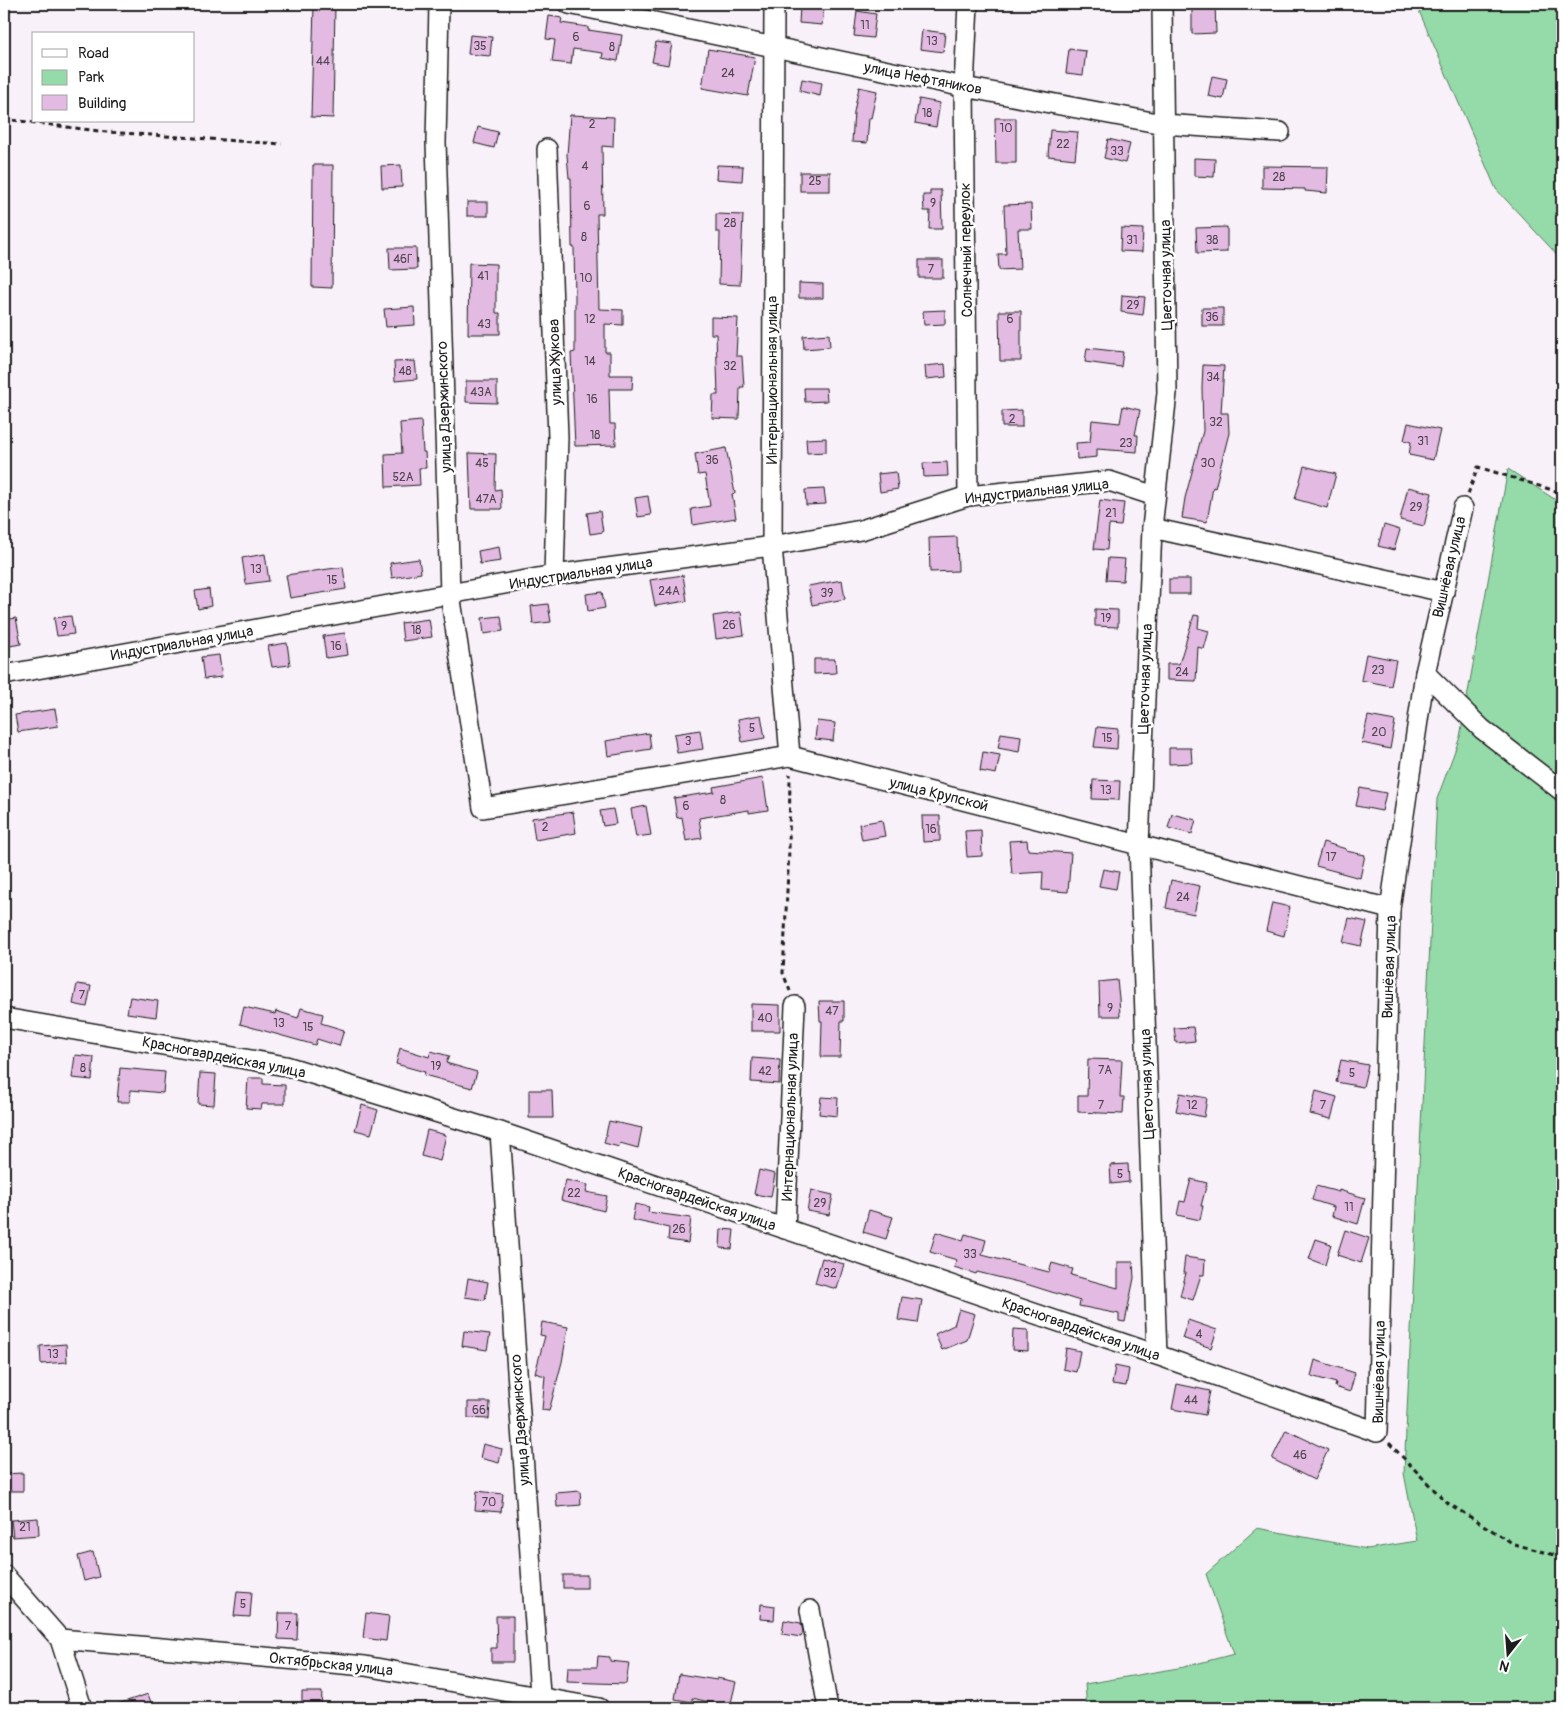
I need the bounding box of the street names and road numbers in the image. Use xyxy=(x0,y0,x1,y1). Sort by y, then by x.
street label: улица Нефтяников xyxy=(861,58,984,99)
street label: Солнечный переулок xyxy=(956,182,977,318)
street label: Цветочная улица xyxy=(1156,219,1177,330)
street label: Интернациональная улица xyxy=(763,296,782,464)
street label: улица Жукова xyxy=(545,319,567,406)
street label: улица Дзержинского xyxy=(433,341,456,474)
street label: Индустриальная улица xyxy=(964,475,1110,508)
street label: Вишнёвая улица xyxy=(1429,515,1470,620)
street label: Индустриальная улица xyxy=(508,553,654,594)
street label: Индустриальная улица xyxy=(109,622,255,665)
street label: Цветочная улица xyxy=(1134,623,1157,735)
street label: улица Крупской xyxy=(887,773,990,816)
street label: Вишнёвая улица xyxy=(1378,915,1401,1019)
street label: Цветочная улица xyxy=(1136,1028,1159,1140)
street label: Красногвардейская улица xyxy=(141,1032,307,1083)
street label: Интернациональная улица xyxy=(778,1032,803,1202)
street label: Красногвардейская улица xyxy=(615,1163,778,1235)
street label: Красногвардейская улица xyxy=(999,1293,1162,1365)
street label: Вишнёвая улица xyxy=(1369,1320,1390,1424)
street label: улица Дзержинского xyxy=(506,1354,535,1487)
street label: Октябрьская улица xyxy=(268,1649,394,1680)

